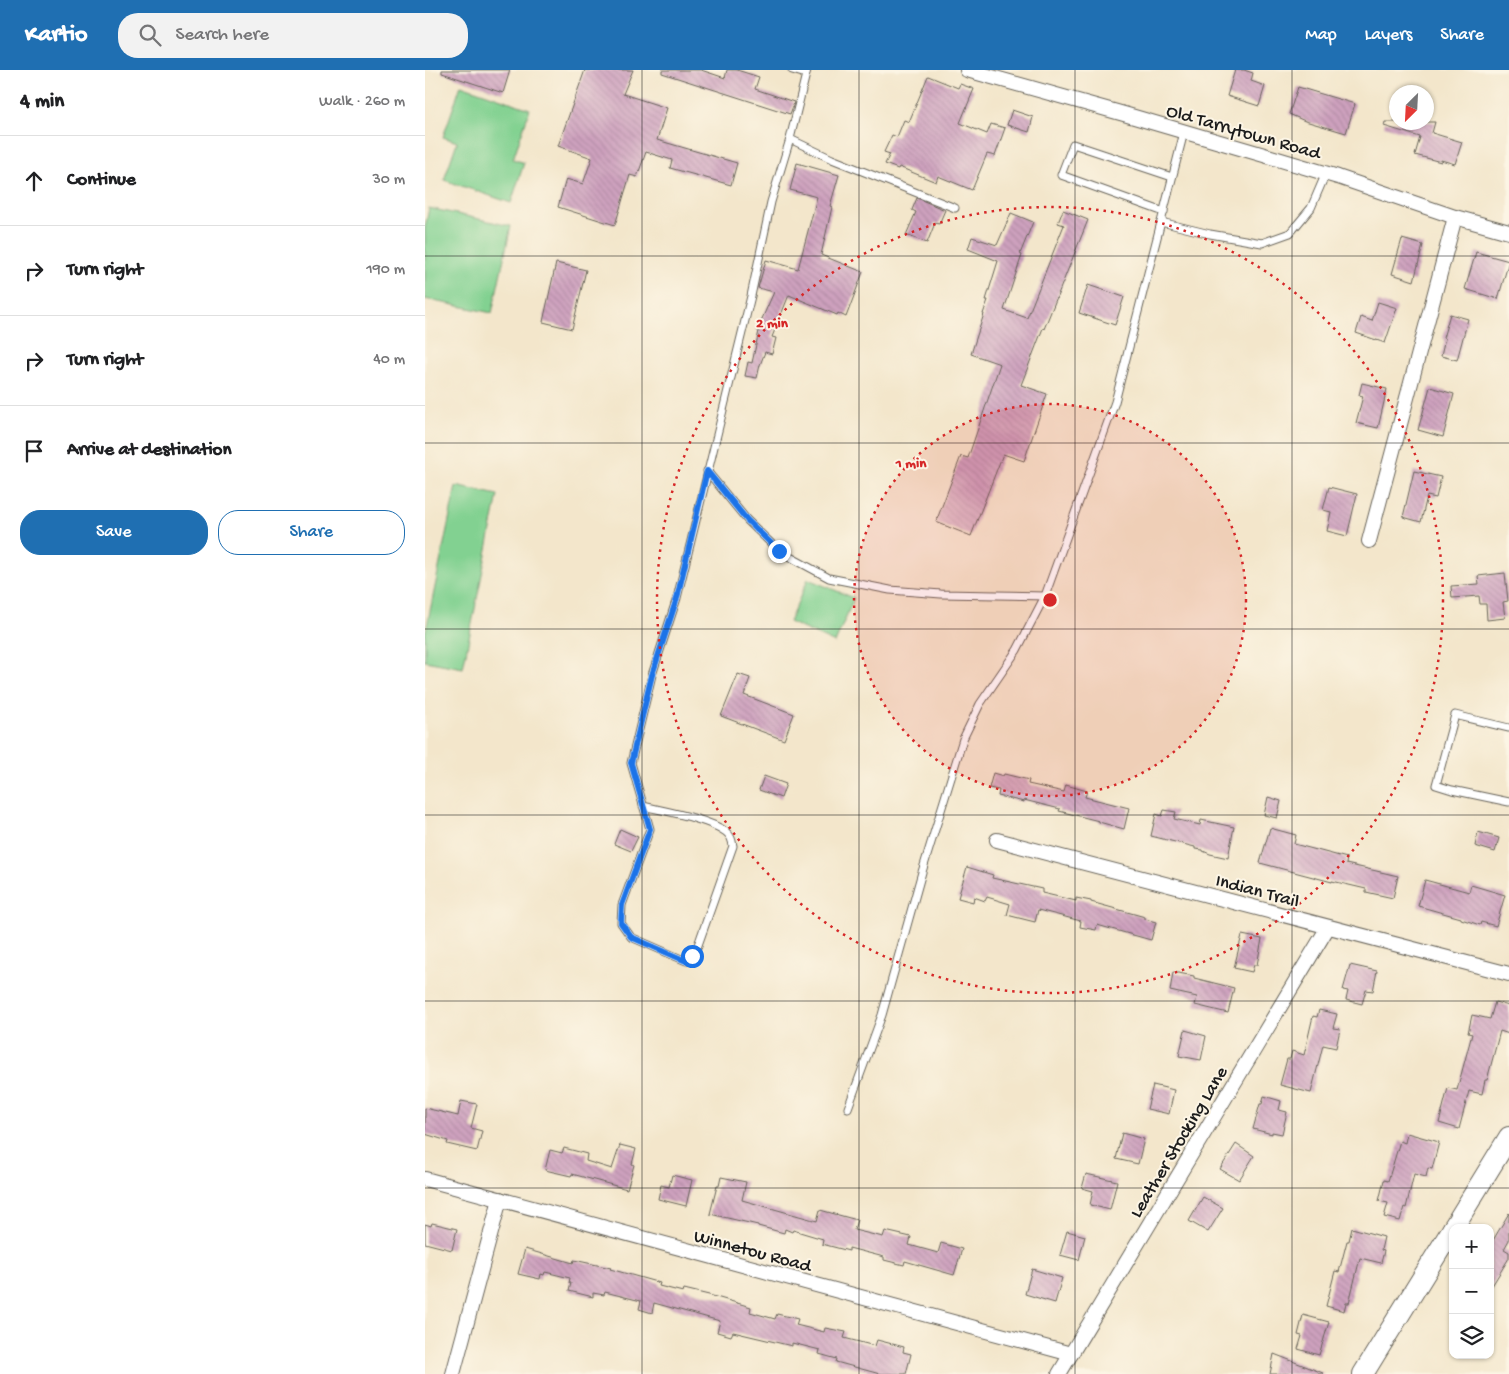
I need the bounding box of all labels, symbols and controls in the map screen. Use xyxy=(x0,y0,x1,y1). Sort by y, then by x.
search box xyxy=(118,13,468,58)
text: Kartio xyxy=(25,21,88,50)
icon: search xyxy=(136,21,164,49)
text: Search here xyxy=(176,24,269,47)
text: Map xyxy=(1305,25,1337,46)
text: Layers xyxy=(1365,25,1412,46)
text: Share xyxy=(1440,25,1484,46)
north arrow xyxy=(1389,85,1434,130)
text: 4 min xyxy=(20,90,64,115)
text: Walk · 260 m xyxy=(319,93,405,112)
street label: Old Tarrytown Road xyxy=(1163,100,1325,167)
icon: ahead xyxy=(20,167,48,195)
text: Continue xyxy=(67,169,136,192)
text: 30 m xyxy=(372,171,405,190)
icon: right xyxy=(20,257,48,285)
text: Turn right xyxy=(67,259,143,282)
text: 190 m xyxy=(366,261,405,280)
text: 2 min xyxy=(756,315,789,333)
icon: right xyxy=(20,347,48,375)
text: Turn right xyxy=(67,349,143,372)
text: 40 m xyxy=(373,351,405,370)
icon: arrive xyxy=(20,437,48,465)
text: Arrive at destination xyxy=(67,439,231,462)
text: 1 min xyxy=(895,455,927,473)
button: Save xyxy=(20,510,208,555)
button: Share xyxy=(218,510,405,555)
route end xyxy=(768,540,791,563)
centre of rings xyxy=(1041,591,1059,609)
street label: Indian Trail xyxy=(1213,870,1302,915)
route start xyxy=(681,945,704,968)
street label: Leather Stocking Lane xyxy=(1126,1063,1234,1223)
map controls xyxy=(1449,1224,1494,1359)
button: + xyxy=(1449,1224,1494,1269)
street label: Winnetou Road xyxy=(691,1226,815,1280)
button: − xyxy=(1449,1269,1494,1314)
button: layers xyxy=(1449,1314,1494,1359)

